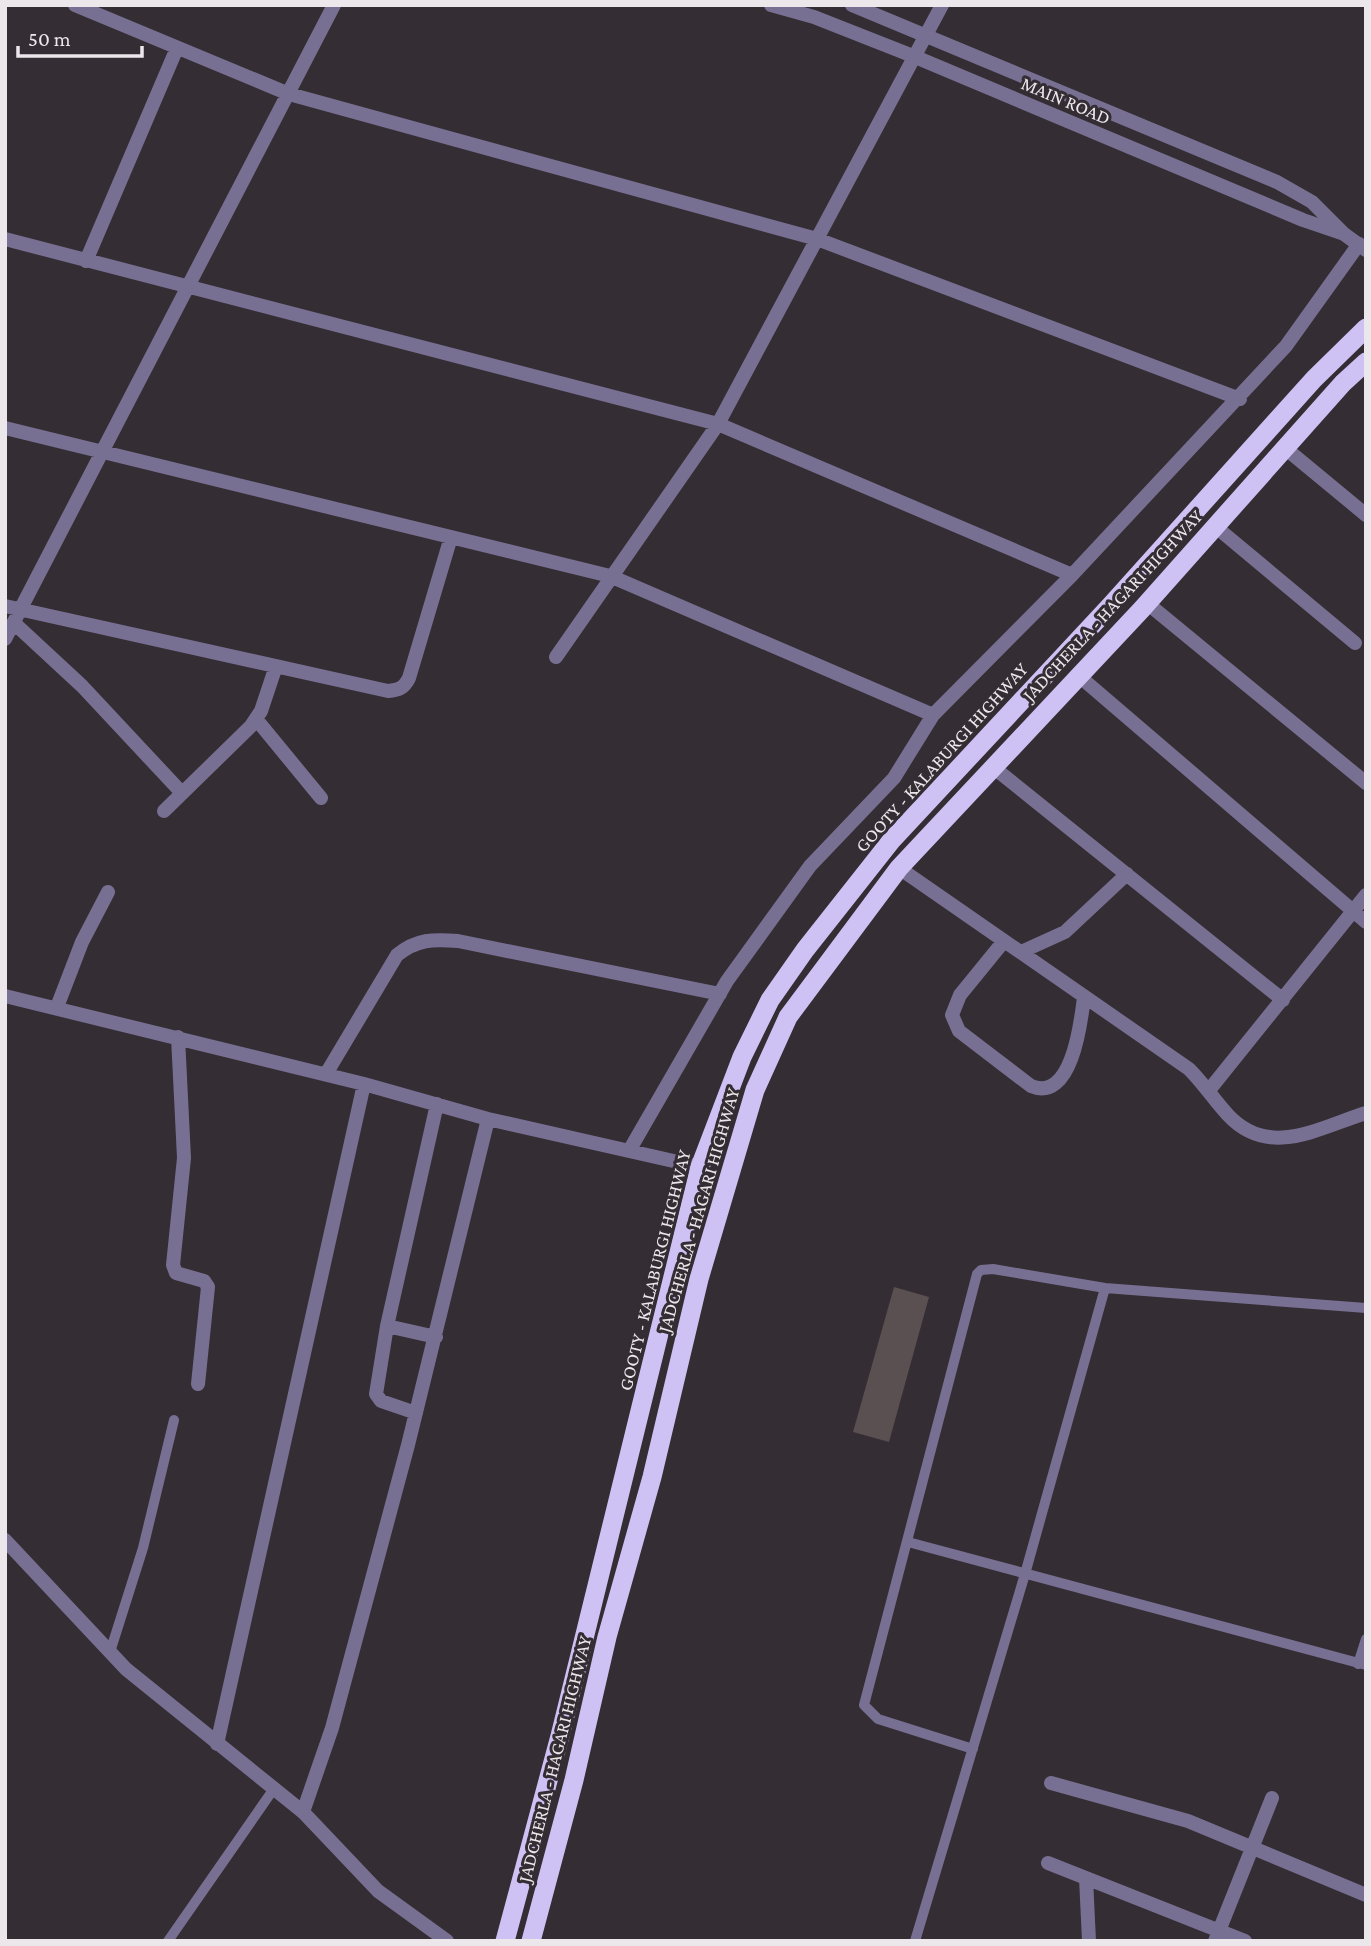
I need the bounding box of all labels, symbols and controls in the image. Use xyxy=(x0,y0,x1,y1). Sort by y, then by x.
scale bar xyxy=(18,14,142,58)
text: 50 m xyxy=(28,27,71,51)
street label: MAIN ROAD xyxy=(1018,72,1114,129)
street label: JADCHERLA - HAGARI HIGHWAY xyxy=(1017,505,1207,707)
street label: GOOTY - KALABURGI HIGHWAY xyxy=(851,658,1033,856)
street label: JADCHERLA - HAGARI HIGHWAY xyxy=(653,1085,744,1337)
street label: GOOTY - KALABURGI HIGHWAY xyxy=(614,1147,695,1393)
street label: JADCHERLA - HAGARI HIGHWAY xyxy=(513,1633,596,1886)

